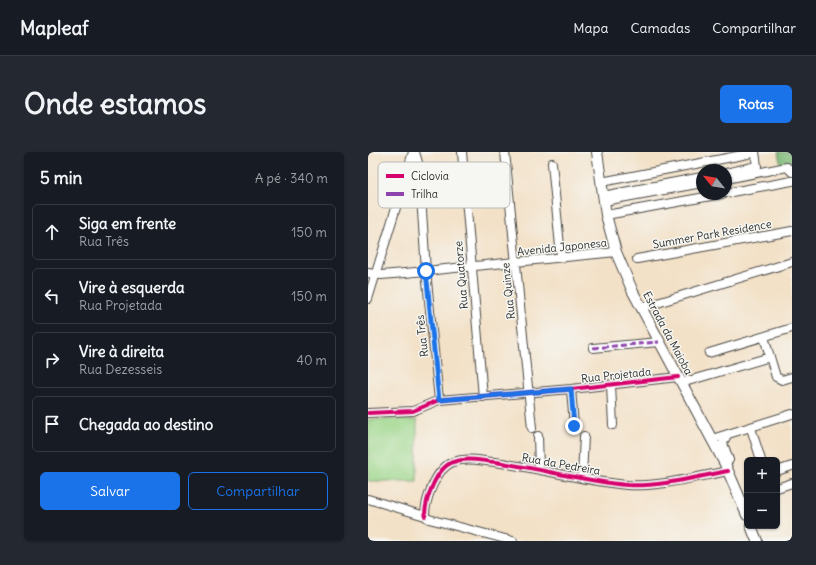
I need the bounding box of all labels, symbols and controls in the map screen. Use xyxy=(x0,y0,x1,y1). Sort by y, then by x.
text: Mapleaf xyxy=(20,16,89,40)
text: Mapa xyxy=(573,19,608,37)
text: Camadas xyxy=(630,19,690,37)
text: Compartilhar xyxy=(712,19,796,37)
button: Rotas xyxy=(720,85,792,123)
text: Onde estamos xyxy=(24,86,206,122)
legend xyxy=(378,162,510,208)
north arrow xyxy=(696,164,732,200)
text: 5 min xyxy=(40,167,82,189)
text: Ciclovia xyxy=(411,169,449,183)
text: A pé · 340 m xyxy=(255,170,328,187)
text: Trilha xyxy=(411,187,438,201)
text: Siga em frente xyxy=(79,214,176,233)
street label: Summer Park Residence xyxy=(651,217,773,251)
icon: ahead xyxy=(41,221,63,243)
text: 150 m xyxy=(291,224,327,241)
text: Rua Três xyxy=(79,233,129,250)
street label: Avenida Japonesa xyxy=(516,235,608,259)
street label: Rua Quatorze xyxy=(451,240,471,310)
route start xyxy=(417,262,435,280)
street label: Rua Quinze xyxy=(498,262,518,320)
text: Vire à esquerda xyxy=(79,278,185,297)
icon: left xyxy=(41,285,63,307)
text: 150 m xyxy=(291,288,327,305)
street label: Estrada da Maioba xyxy=(640,289,696,377)
text: Rua Projetada xyxy=(79,297,162,314)
street label: Rua Três xyxy=(413,314,431,358)
text: Vire à direita xyxy=(79,342,164,361)
icon: right xyxy=(41,349,63,371)
text: 40 m xyxy=(296,352,327,369)
text: Rua Dezesseis xyxy=(79,361,162,378)
street label: Rua Projetada xyxy=(580,364,652,386)
icon: arrive xyxy=(41,413,63,435)
text: Chegada ao destino xyxy=(79,415,213,434)
route end xyxy=(565,417,583,435)
street label: Rua da Pedreira xyxy=(521,450,601,478)
map controls xyxy=(744,457,780,529)
button: + xyxy=(744,457,780,493)
button: Salvar xyxy=(40,472,180,510)
button: Compartilhar xyxy=(188,472,328,510)
button: − xyxy=(744,493,780,529)

